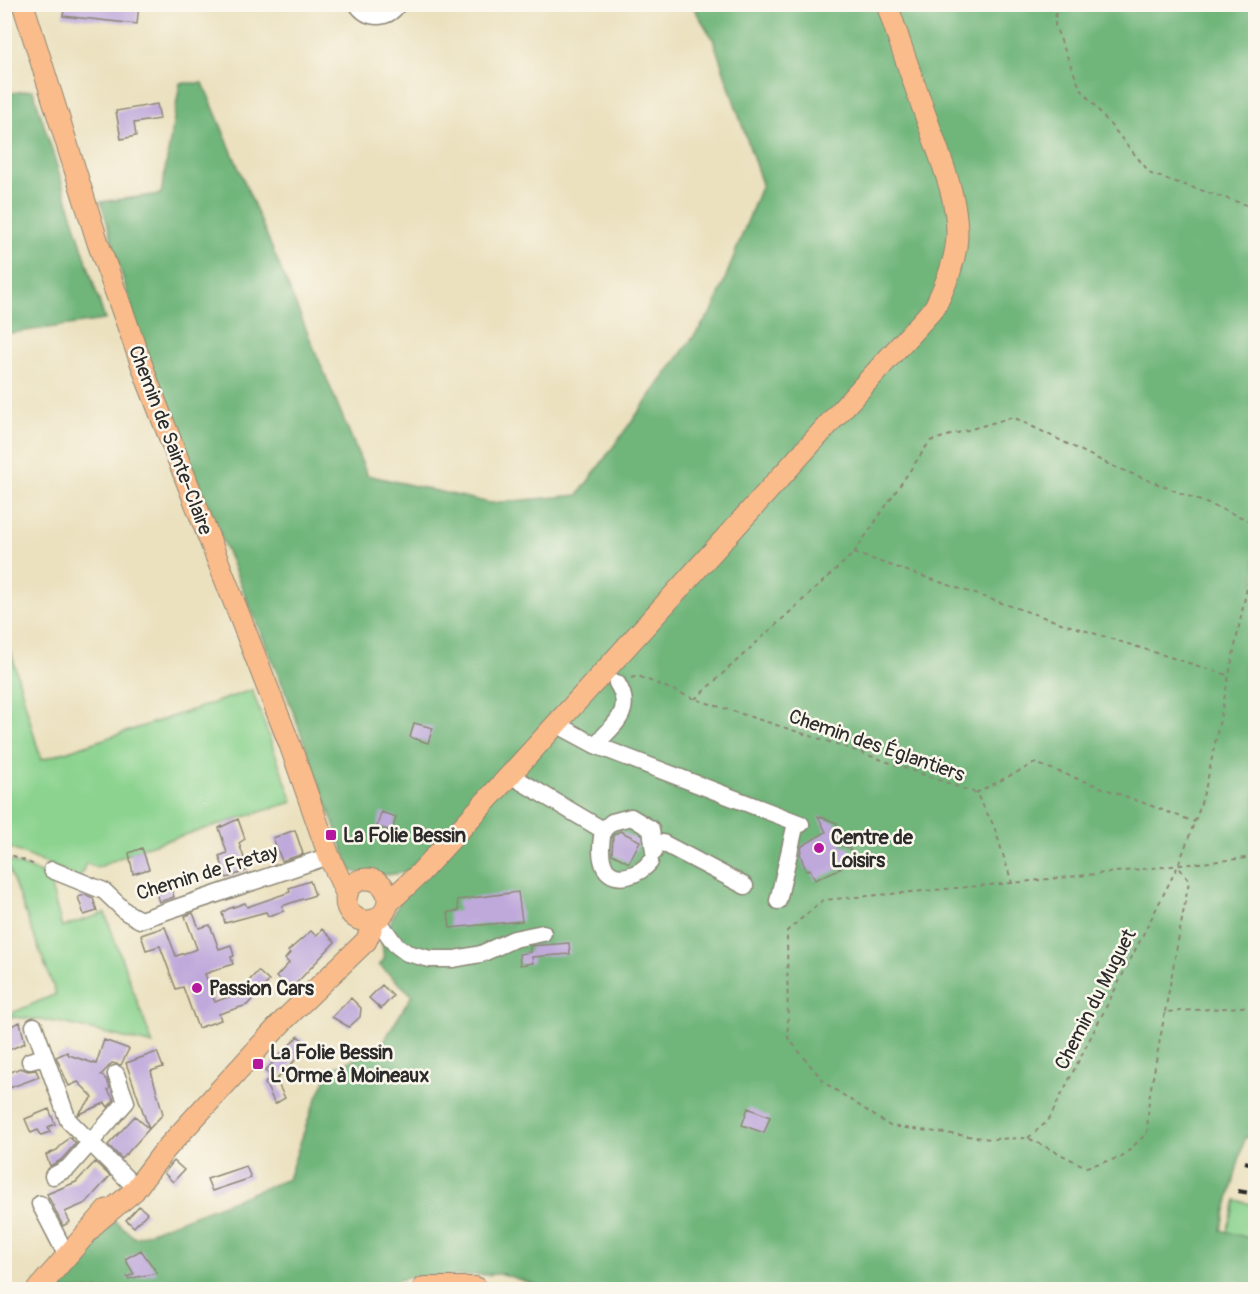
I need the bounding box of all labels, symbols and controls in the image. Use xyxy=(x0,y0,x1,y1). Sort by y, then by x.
street label: Chemin de Sainte-Claire xyxy=(123,342,218,539)
street label: Chemin des Églantiers xyxy=(785,704,968,787)
place label: La Folie Bessin xyxy=(343,823,466,848)
place label: Centre de Loisirs xyxy=(831,825,914,873)
marker: La Folie Bessin xyxy=(324,828,338,842)
street label: Chemin de Fretay xyxy=(133,839,281,906)
marker: Centre de Loisirs xyxy=(812,841,826,855)
street label: Chemin du Muguet xyxy=(1049,924,1142,1074)
place label: Passion Cars xyxy=(209,976,314,1001)
marker: Passion Cars xyxy=(190,981,204,995)
place label: La Folie Bessin L'Orme à Moineaux xyxy=(270,1040,429,1088)
marker: La Folie Bessin L'Orme à Moineaux xyxy=(251,1057,265,1071)

